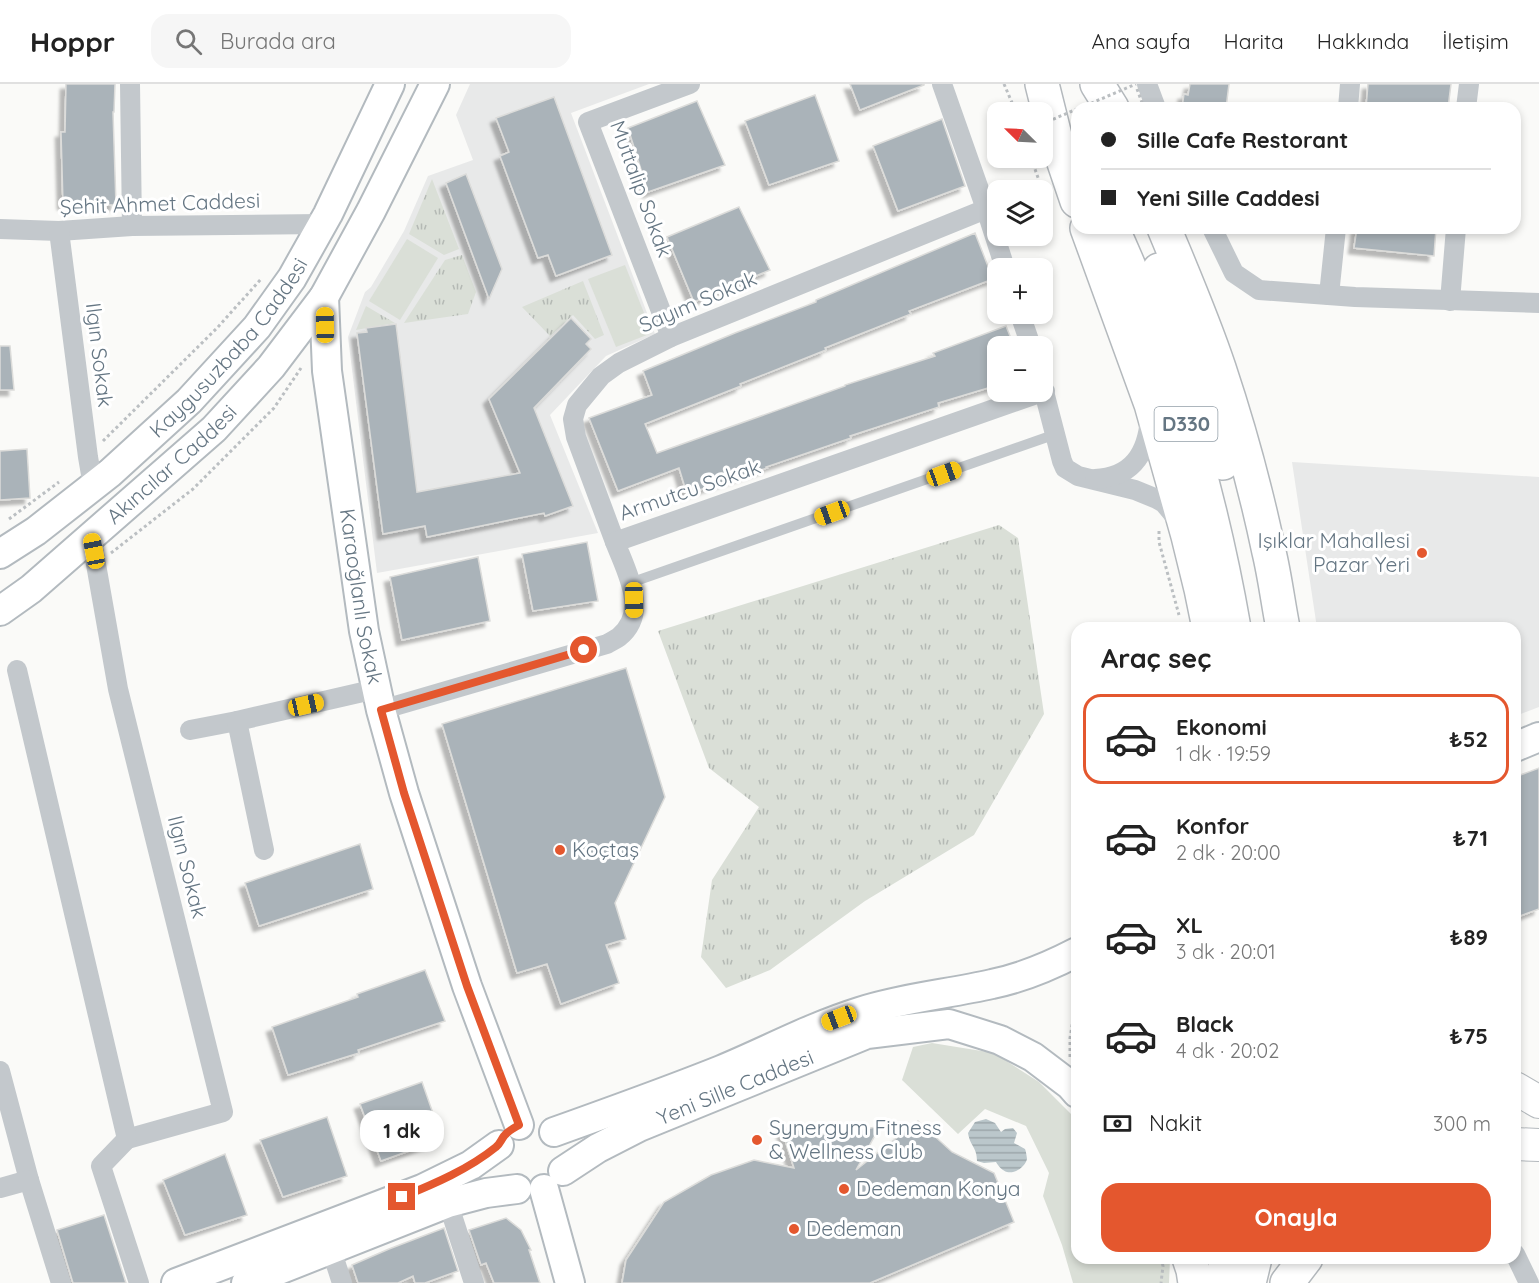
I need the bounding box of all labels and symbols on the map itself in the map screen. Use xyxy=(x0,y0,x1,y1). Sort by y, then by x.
north arrow xyxy=(987,102,1053,168)
street label: Muttalip Sokak xyxy=(605,117,679,261)
street label: Şehit Ahmet Caddesi xyxy=(59,187,261,219)
street label: Kaygusuzbaba Caddesi xyxy=(144,253,313,443)
street label: Sayım Sokak xyxy=(635,265,760,338)
street label: Ilgın Sokak xyxy=(81,301,119,409)
car xyxy=(316,307,334,343)
street label: Akıncılar Caddesi xyxy=(101,399,242,529)
road number: D330 xyxy=(1154,407,1218,441)
street label: Armutcu Sokak xyxy=(615,453,764,525)
car xyxy=(924,459,964,489)
car xyxy=(812,498,852,528)
street label: Karaoğlanlı Sokak xyxy=(335,507,389,686)
place label: Işıklar Mahallesi Pazar Yeri xyxy=(1257,527,1410,577)
car xyxy=(82,532,106,570)
marker: Işıklar Mahallesi Pazar Yeri xyxy=(1415,546,1429,560)
car xyxy=(625,582,643,618)
route start xyxy=(570,636,597,663)
car xyxy=(286,692,326,718)
street label: Ilgın Sokak xyxy=(163,813,213,921)
place label: Koçtaş xyxy=(572,836,639,862)
marker: Koçtaş xyxy=(553,843,567,857)
car xyxy=(819,1003,859,1033)
street label: Yeni Sille Caddesi xyxy=(653,1043,817,1130)
callout: 1 dk xyxy=(360,1110,444,1152)
place label: Synergym Fitness & Wellness Club xyxy=(769,1114,942,1164)
marker: Synergym Fitness & Wellness Club xyxy=(750,1133,764,1147)
place label: Dedeman Konya xyxy=(856,1175,1021,1201)
marker: Dedeman Konya xyxy=(837,1182,851,1196)
route end xyxy=(388,1183,415,1210)
place label: Dedeman xyxy=(806,1215,902,1241)
marker: Dedeman xyxy=(787,1222,801,1236)

